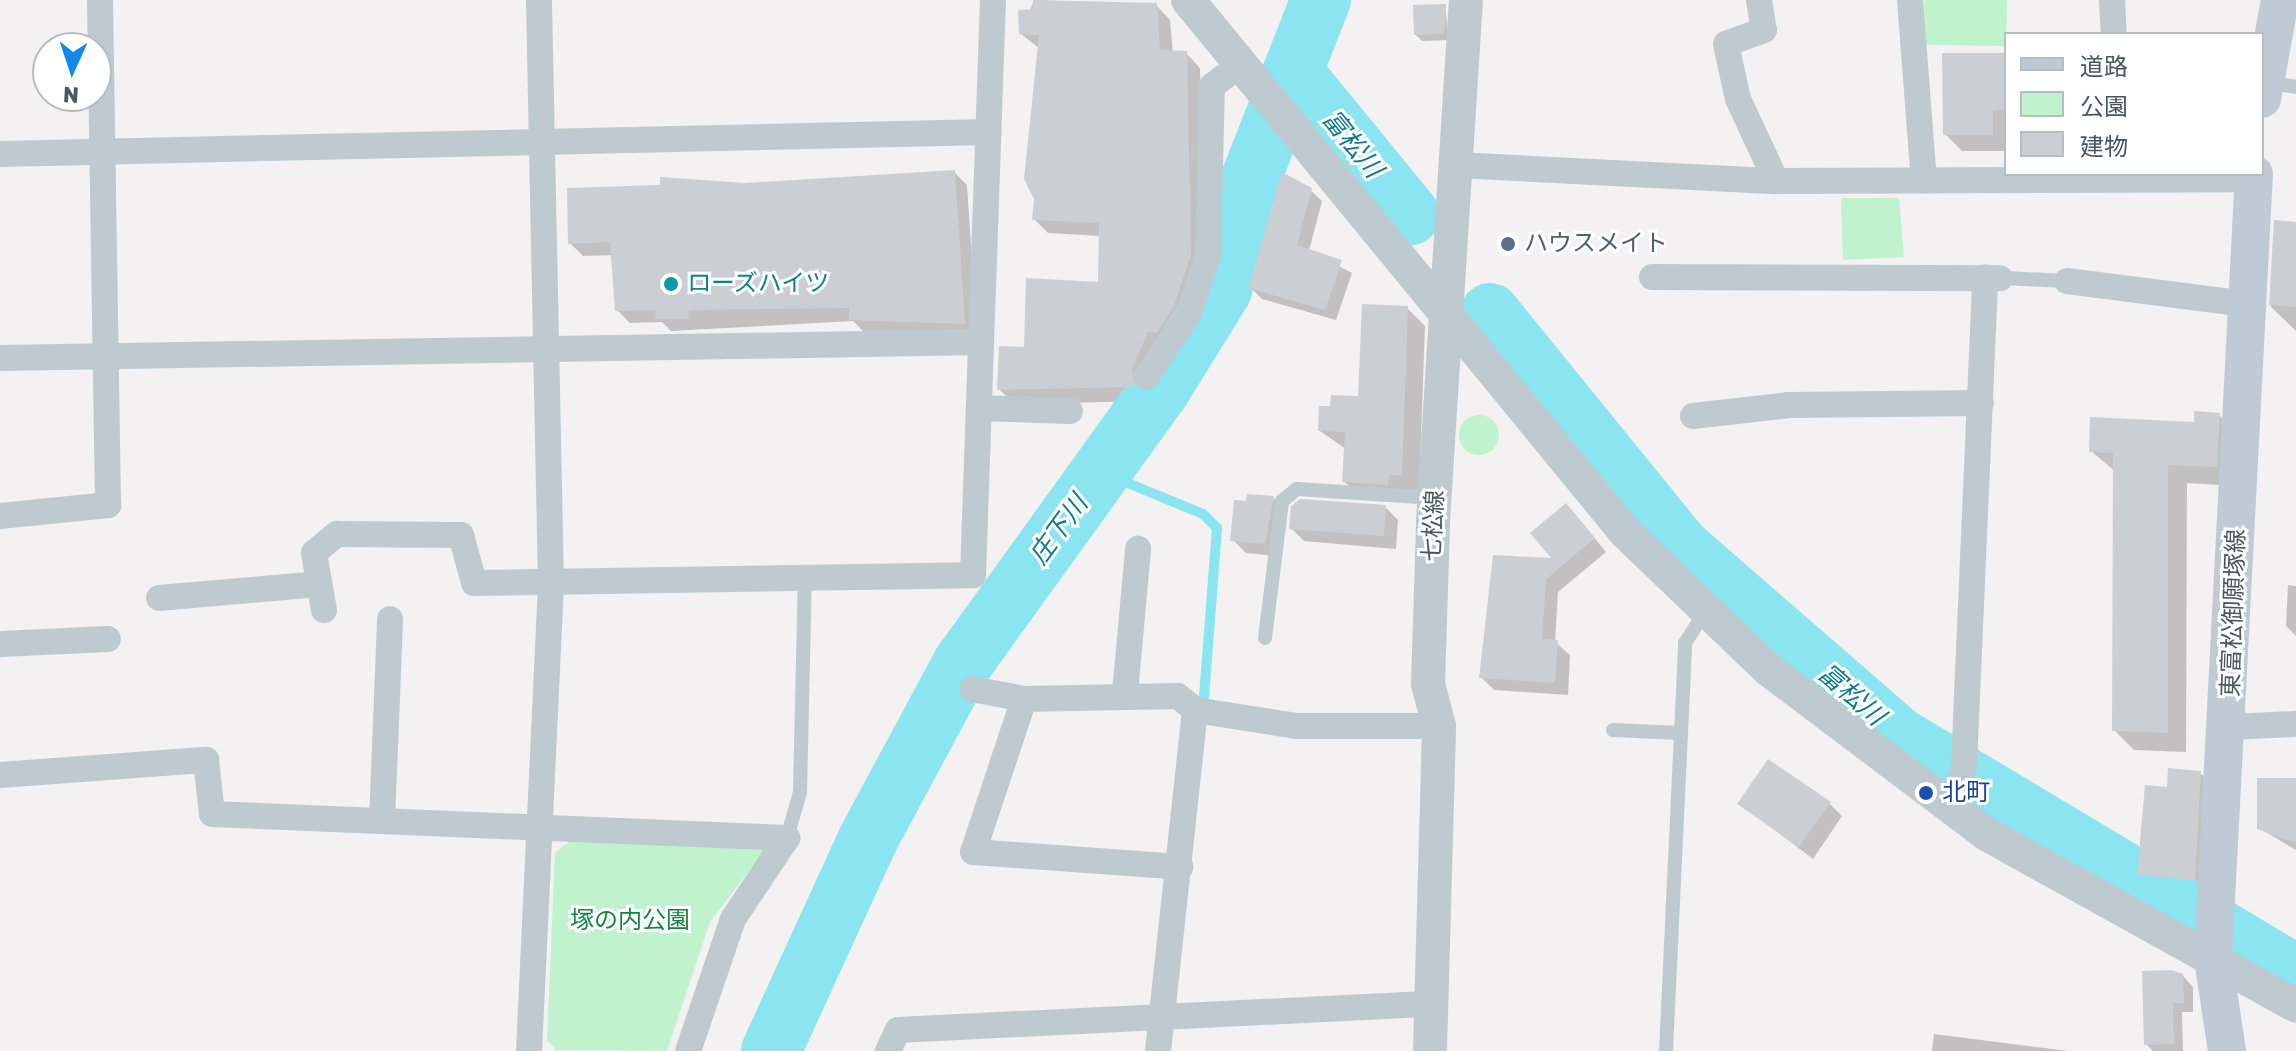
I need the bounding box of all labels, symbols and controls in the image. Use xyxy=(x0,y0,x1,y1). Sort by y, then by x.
north arrow xyxy=(32,32,112,112)
legend xyxy=(2004,32,2264,176)
text: 道路 xyxy=(2080,53,2128,81)
text: N xyxy=(62,81,79,108)
text: 公園 xyxy=(2080,93,2128,121)
water label: 富松川 xyxy=(1315,104,1389,184)
text: 建物 xyxy=(2080,133,2128,161)
place label: ハウスメイト xyxy=(1524,230,1668,258)
marker: ハウスメイト xyxy=(1499,235,1517,253)
place label: ローズハイツ xyxy=(687,270,831,298)
marker: ローズハイツ xyxy=(662,275,680,293)
water label: 庄下川 xyxy=(1023,489,1095,571)
street label: 七松線 xyxy=(1418,489,1450,563)
street label: 東富松御願塚線 xyxy=(2217,529,2251,697)
water label: 富松川 xyxy=(1811,658,1891,732)
place label: 北町 xyxy=(1942,779,1990,807)
marker: 北町 xyxy=(1917,784,1935,802)
park label: 塚の内公園 xyxy=(570,907,690,935)

